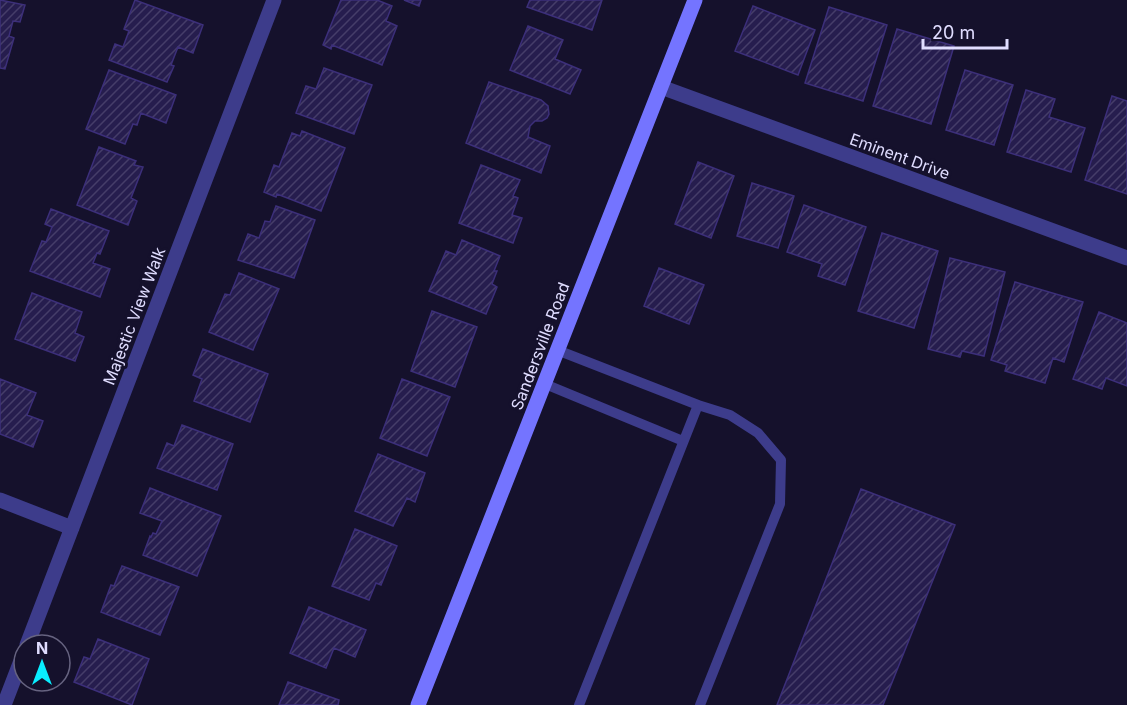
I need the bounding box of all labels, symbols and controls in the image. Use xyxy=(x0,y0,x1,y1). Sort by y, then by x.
scale bar xyxy=(923,12,1007,50)
text: 20 m xyxy=(932,22,975,43)
street label: Eminent Drive xyxy=(847,129,953,183)
street label: Majestic View Walk xyxy=(99,244,170,388)
street label: Sandersville Road xyxy=(506,279,574,413)
north arrow xyxy=(12,633,72,693)
text: N xyxy=(36,638,48,658)

